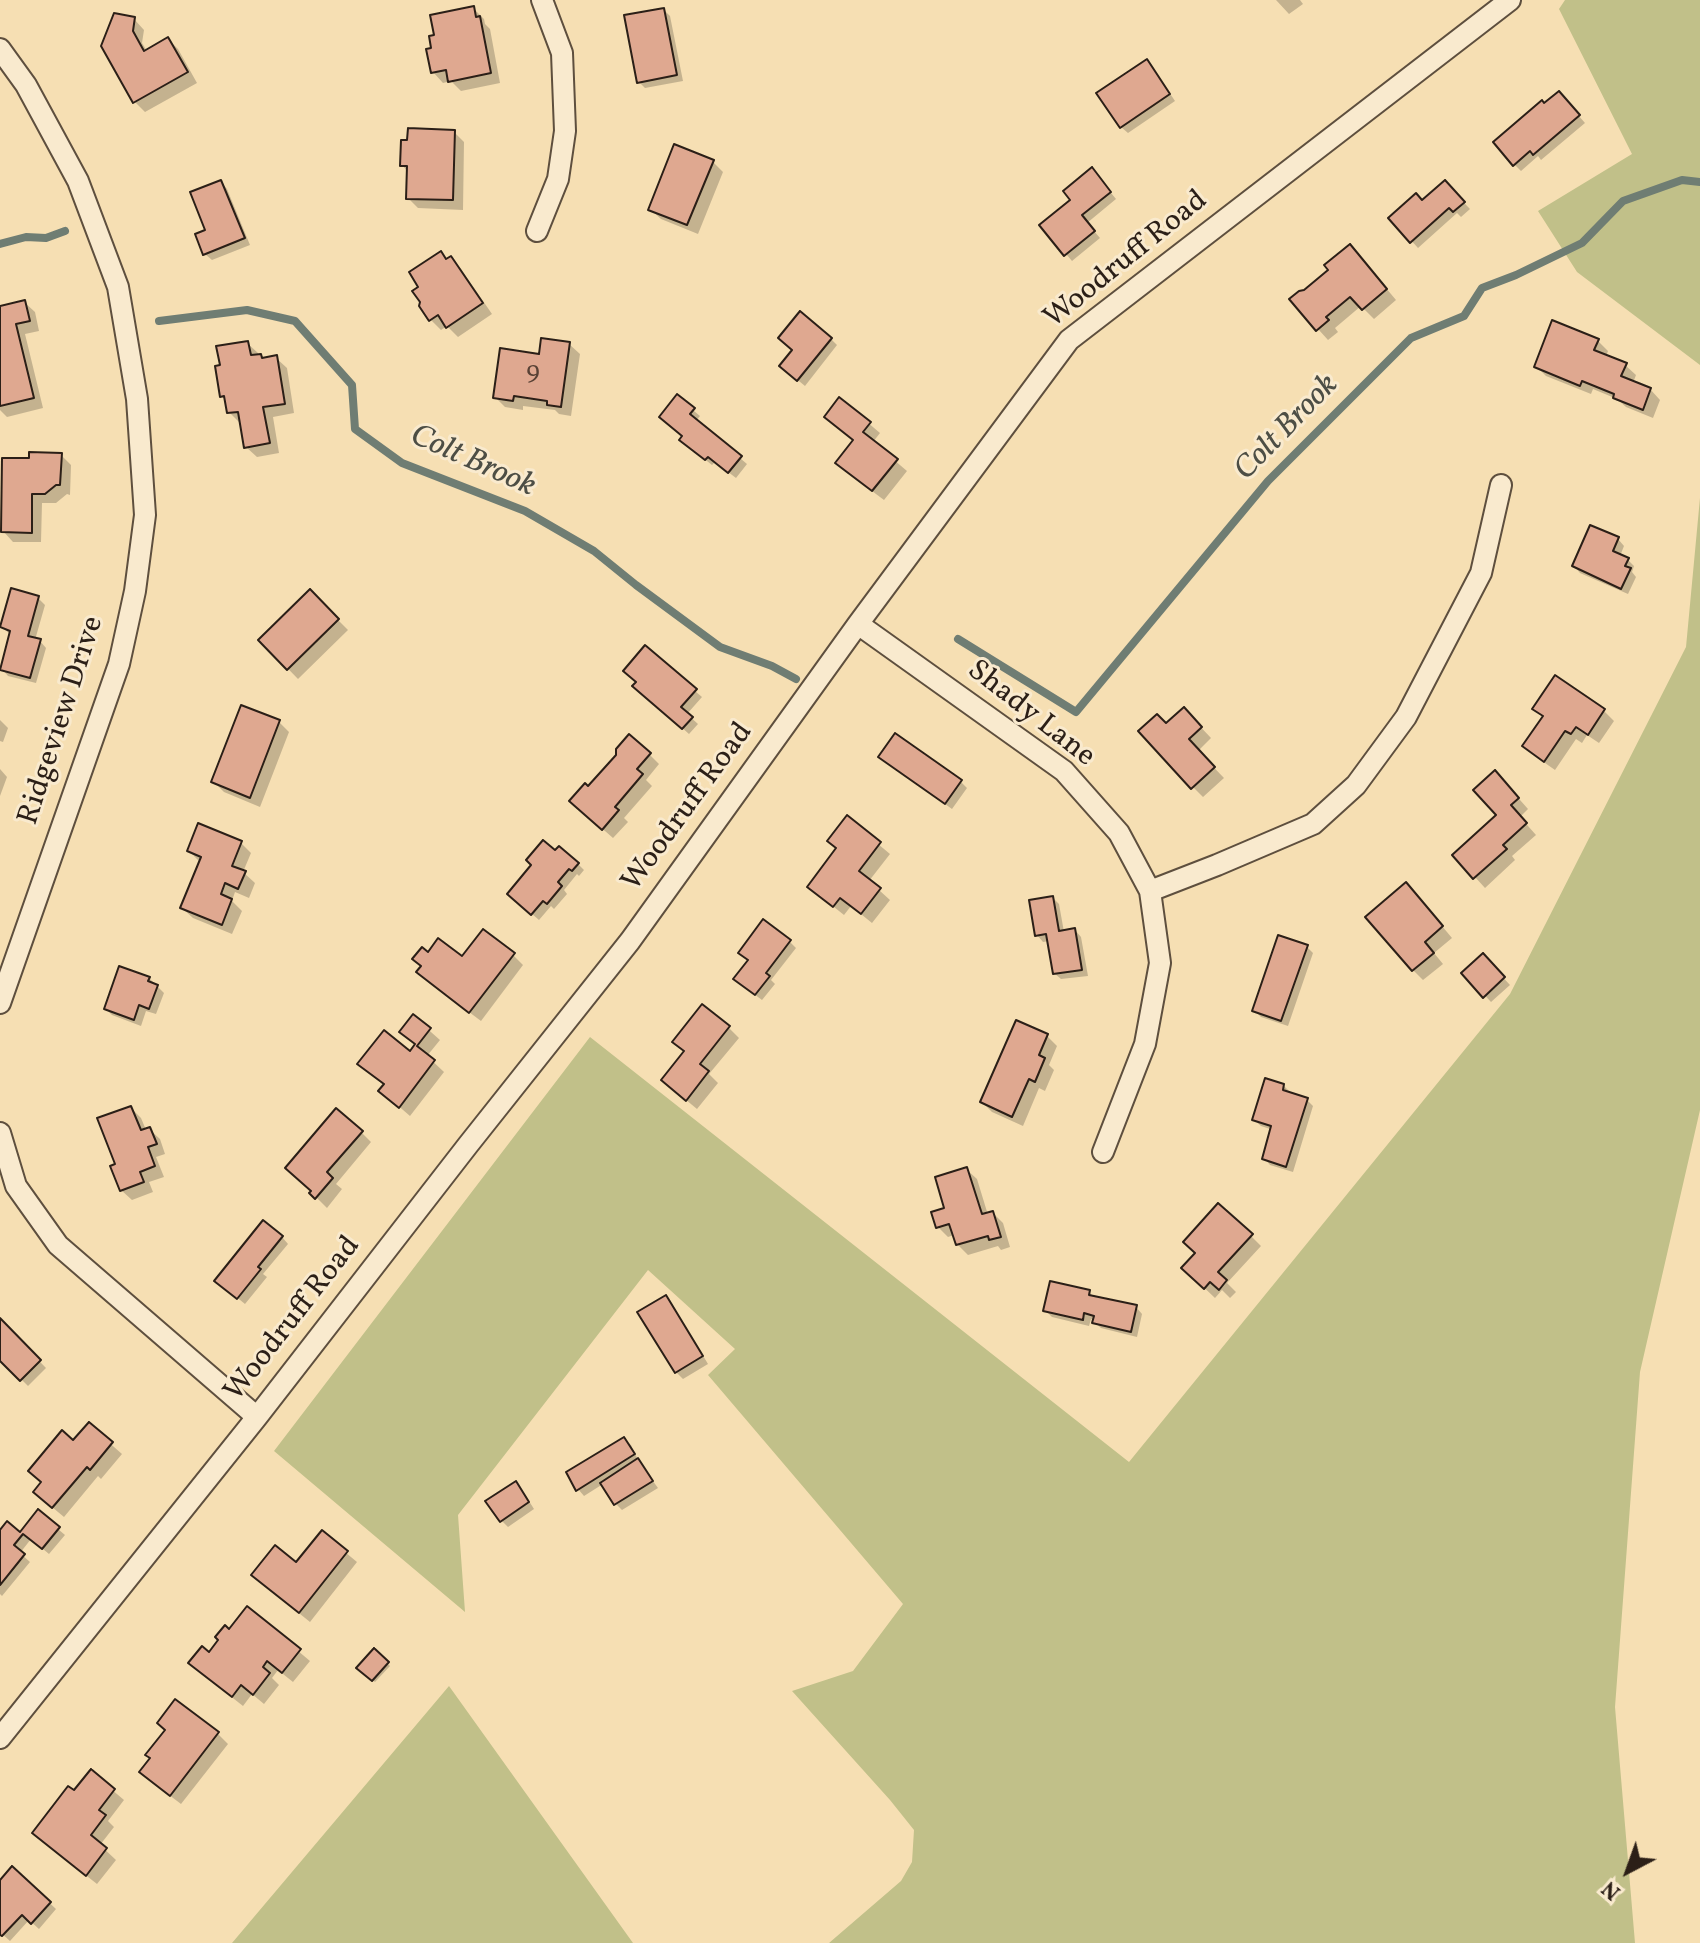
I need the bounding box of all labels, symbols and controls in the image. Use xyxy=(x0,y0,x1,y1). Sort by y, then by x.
street label: Woodruff Road xyxy=(1038,184,1216,338)
house number: 9 xyxy=(526,357,540,389)
water label: Colt Brook xyxy=(1228,368,1348,490)
water label: Colt Brook xyxy=(403,418,541,508)
street label: Ridgeview Drive xyxy=(12,612,114,830)
street label: Shady Lane xyxy=(959,654,1101,776)
street label: Woodruff Road xyxy=(616,717,762,899)
street label: Woodruff Road xyxy=(218,1230,370,1410)
north arrow xyxy=(1588,1831,1668,1911)
text: N xyxy=(1596,1873,1628,1906)

